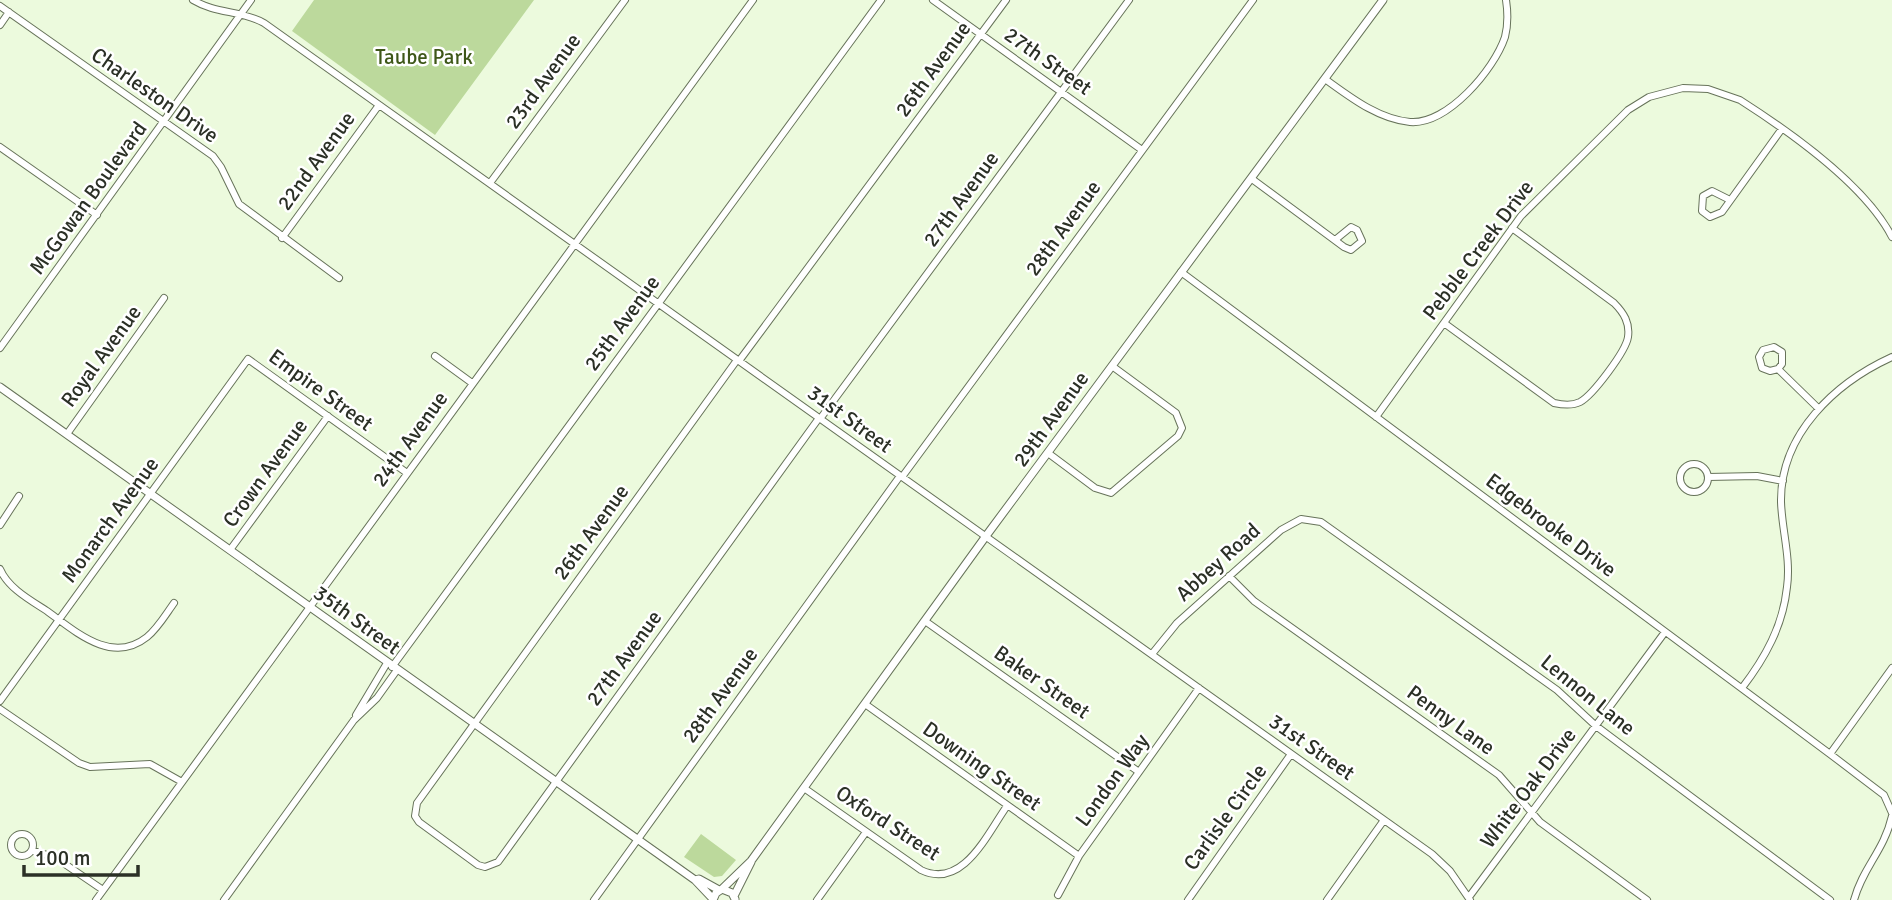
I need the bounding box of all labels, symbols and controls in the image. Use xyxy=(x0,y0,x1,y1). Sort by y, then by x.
street label: 26th Avenue xyxy=(890,16,976,122)
street label: 27th Street xyxy=(999,21,1097,101)
street label: 23rd Avenue xyxy=(500,28,586,134)
street label: Charleston Drive xyxy=(86,42,224,148)
park label: Taube Park xyxy=(375,44,473,70)
street label: 22nd Avenue xyxy=(272,107,360,215)
street label: McGowan Boulevard xyxy=(24,116,152,280)
street label: 27th Avenue xyxy=(918,146,1004,252)
street label: 28th Avenue xyxy=(1020,175,1106,281)
street label: Pebble Creek Drive xyxy=(1417,175,1539,325)
street label: 25th Avenue xyxy=(579,270,665,376)
street label: Royal Avenue xyxy=(55,300,147,412)
street label: Empire Street xyxy=(264,343,378,437)
street label: 29th Avenue xyxy=(1008,366,1094,472)
street label: 31st Street xyxy=(802,380,898,458)
street label: 24th Avenue xyxy=(367,386,453,492)
street label: Crown Avenue xyxy=(217,414,313,532)
street label: Monarch Avenue xyxy=(56,452,164,588)
street label: Edgebrooke Drive xyxy=(1481,467,1621,583)
street label: 26th Avenue xyxy=(548,479,634,585)
street label: Abbey Road xyxy=(1170,517,1266,607)
street label: 35th Street xyxy=(309,580,405,660)
street label: 27th Avenue xyxy=(581,605,667,711)
street label: Baker Street xyxy=(989,640,1095,724)
street label: 28th Avenue xyxy=(677,642,763,748)
street label: Lennon Lane xyxy=(1535,649,1641,741)
street label: Penny Lane xyxy=(1402,679,1500,761)
street label: 31st Street xyxy=(1264,708,1360,786)
street label: Downing Street xyxy=(918,716,1046,816)
street label: White Oak Drive xyxy=(1474,723,1582,853)
street label: London Way xyxy=(1070,728,1154,831)
street label: Carlisle Circle xyxy=(1178,759,1272,875)
street label: Oxford Street xyxy=(831,780,945,866)
scale bar xyxy=(24,834,138,878)
text: 100 m xyxy=(35,845,90,871)

